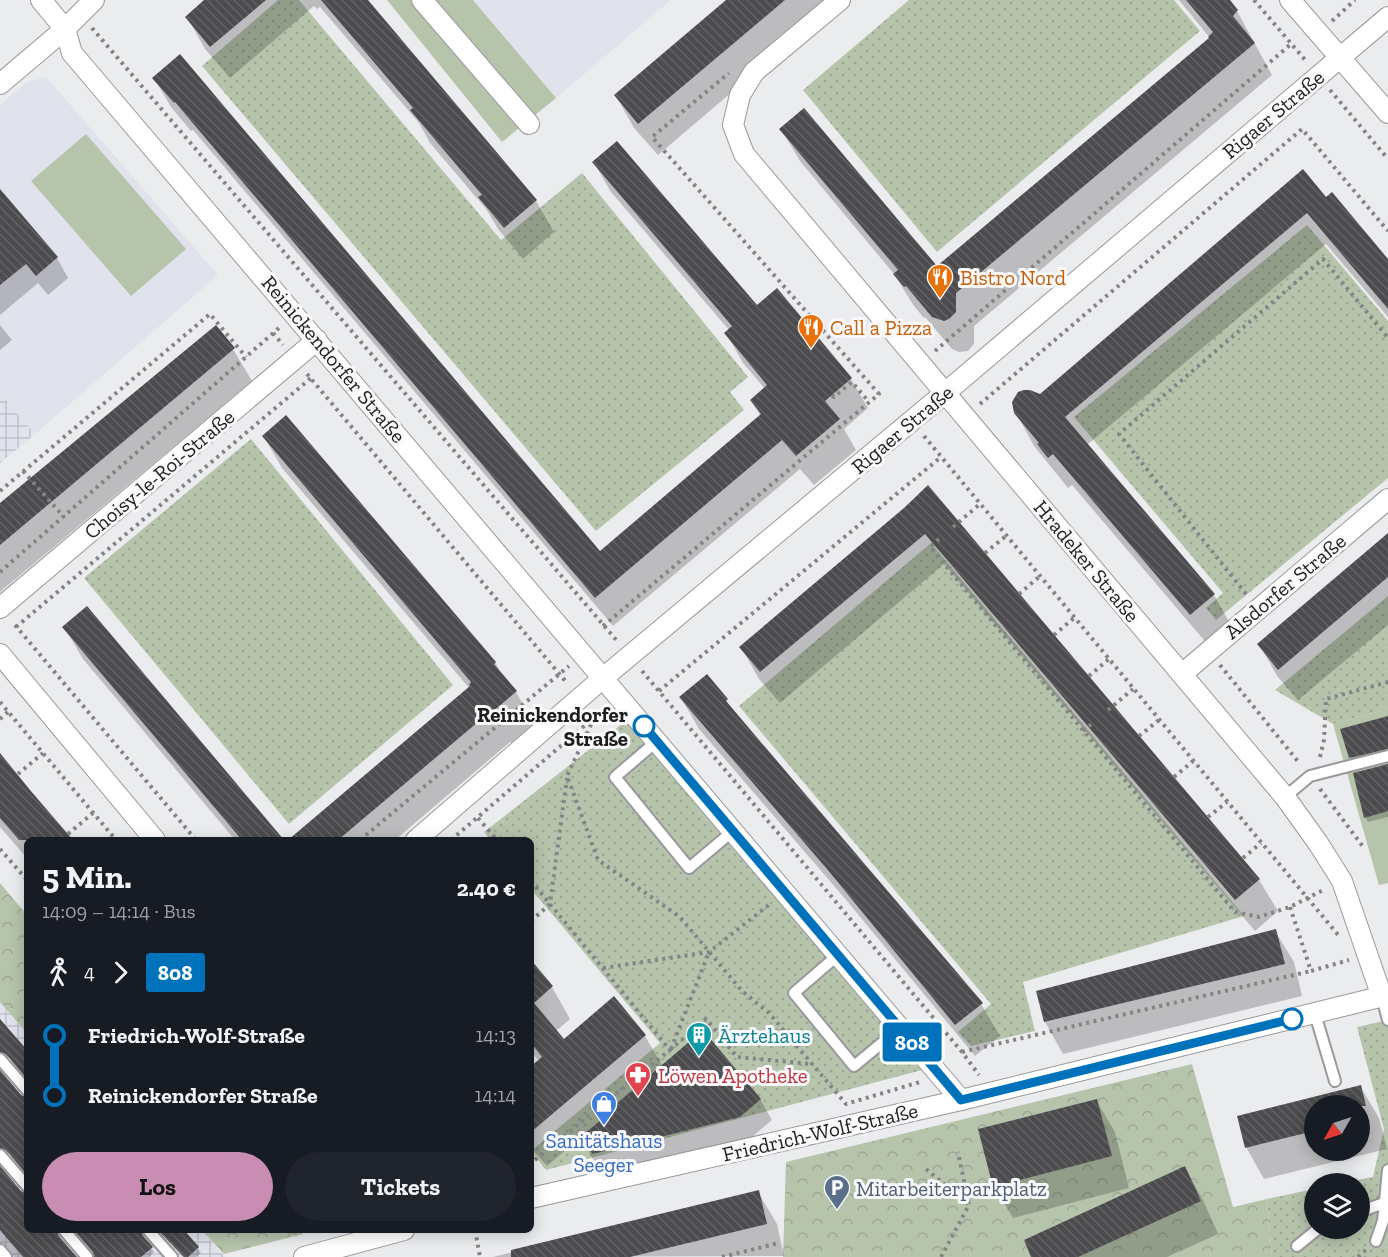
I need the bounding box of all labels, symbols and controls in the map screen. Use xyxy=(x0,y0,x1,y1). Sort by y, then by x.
street label: Rigaer Straße xyxy=(1217,64,1329,164)
restaurant icon: Bistro Nord xyxy=(925,262,955,300)
place label: Bistro Nord xyxy=(960,265,1067,290)
street label: Reinickendorfer Straße xyxy=(257,270,411,448)
restaurant icon: Call a Pizza xyxy=(796,312,826,350)
place label: Call a Pizza xyxy=(830,315,932,340)
street label: Rigaer Straße xyxy=(846,379,958,479)
street label: Choisy-le-Roi-Straße xyxy=(79,404,239,544)
street label: Hradeker Straße xyxy=(1029,495,1145,627)
street label: Alsdorfer Straße xyxy=(1219,528,1351,644)
place label: Reinickendorfer Straße xyxy=(477,702,628,751)
marker: Reinickendorfer Straße xyxy=(633,715,655,737)
text: 5 Min. xyxy=(42,857,132,896)
text: 2.40 € xyxy=(457,875,516,902)
text: 14:09 – 14:14 · Bus xyxy=(42,899,196,923)
icon: walk xyxy=(42,956,75,989)
icon: forward xyxy=(104,956,137,989)
text: 4 xyxy=(84,960,95,984)
text: 808 xyxy=(158,960,193,985)
unlabelled marker xyxy=(1281,1008,1303,1030)
building icon: Ärztehaus xyxy=(684,1020,714,1058)
text: Friedrich-Wolf-Straße xyxy=(88,1022,305,1049)
line badge: 808 xyxy=(878,1022,946,1062)
text: 14:13 xyxy=(476,1023,516,1047)
place label: Ärztehaus xyxy=(718,1023,811,1048)
text: 808 xyxy=(895,1030,929,1055)
pharmacy icon: Löwen Apotheke xyxy=(623,1060,653,1098)
place label: Löwen Apotheke xyxy=(658,1063,808,1088)
text: Reinickendorfer Straße xyxy=(88,1082,318,1109)
text: 14:14 xyxy=(475,1083,516,1107)
shop icon: Sanitätshaus Seeger xyxy=(589,1089,619,1127)
north arrow xyxy=(1304,1095,1370,1161)
map controls xyxy=(1304,1095,1370,1239)
street label: Friedrich-Wolf-Straße xyxy=(720,1097,920,1167)
place label: Sanitätshaus Seeger xyxy=(545,1128,663,1177)
button: Los xyxy=(42,1152,273,1221)
button: Tickets xyxy=(285,1152,516,1221)
parking icon: Mitarbeiterparkplatz xyxy=(822,1173,852,1211)
button: layers xyxy=(1304,1173,1370,1239)
place label: Mitarbeiterparkplatz xyxy=(856,1176,1047,1201)

